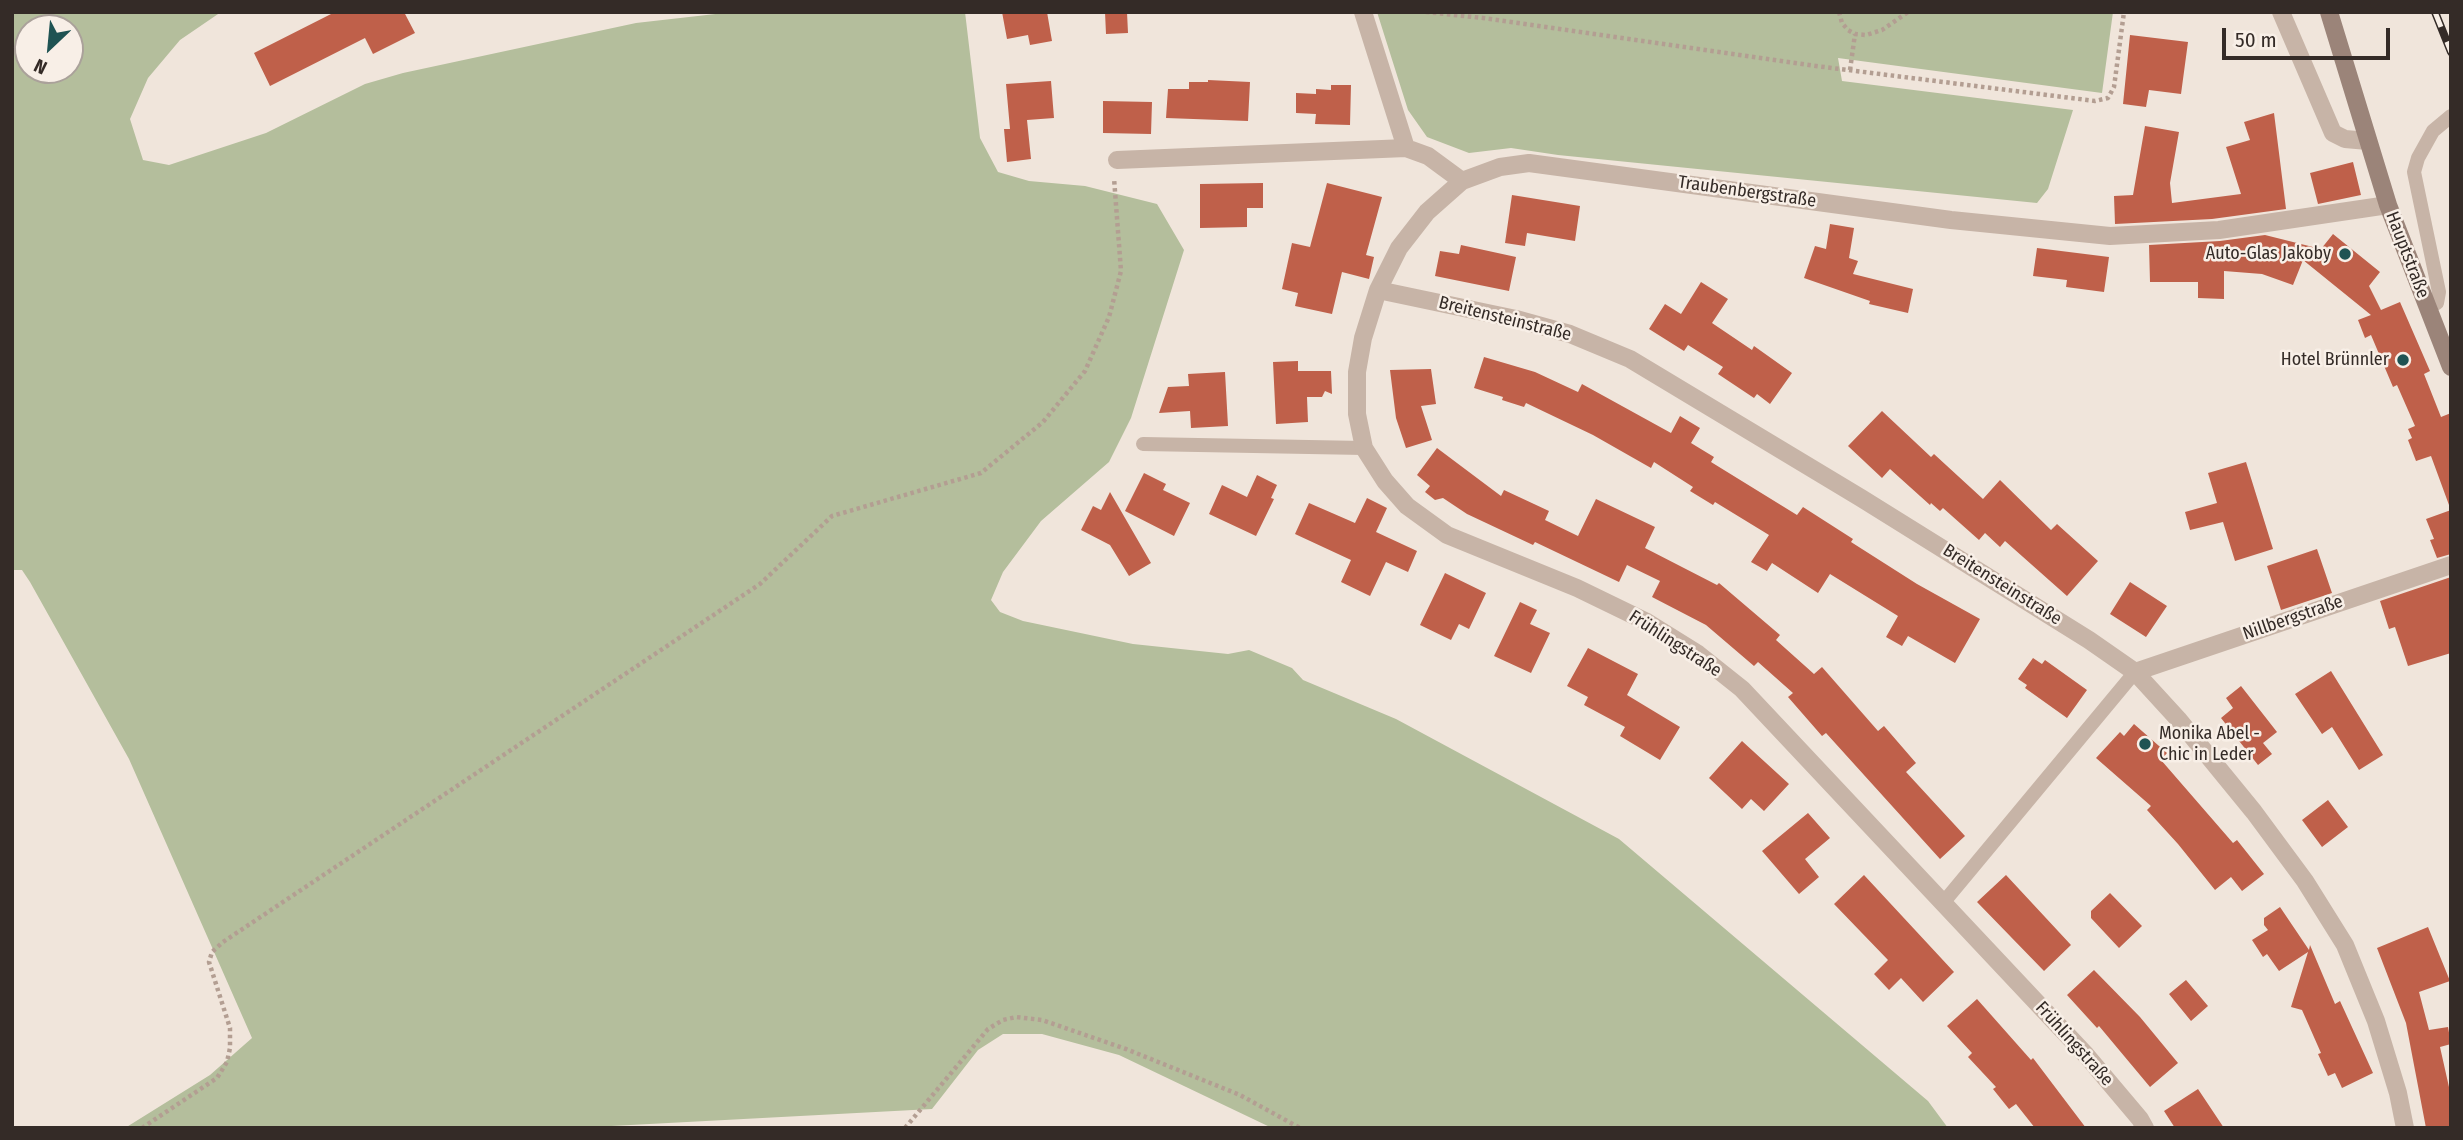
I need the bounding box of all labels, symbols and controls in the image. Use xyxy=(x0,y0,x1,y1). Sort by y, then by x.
north arrow xyxy=(14,14,84,84)
scale bar xyxy=(2225,14,2393,58)
text: 50 m xyxy=(2235,27,2277,53)
text: N xyxy=(30,54,51,79)
street label: Traubenbergstraße xyxy=(1677,172,1817,212)
street label: Hauptstraße xyxy=(2381,209,2433,301)
place label: Auto-Glas Jakoby xyxy=(2206,243,2331,265)
marker: Auto-Glas Jakoby xyxy=(2337,246,2353,262)
street label: Breitensteinstraße xyxy=(1436,292,1574,346)
place label: Hotel Brünnler xyxy=(2281,349,2389,371)
marker: Hotel Brünnler xyxy=(2395,352,2411,368)
street label: Breitensteinstraße xyxy=(1939,540,2065,630)
street label: Nillbergstraße xyxy=(2240,591,2346,645)
street label: Frühlingstraße xyxy=(1625,606,1725,682)
place label: Monika Abel - Chic in Leder xyxy=(2159,723,2260,766)
marker: Monika Abel - Chic in Leder xyxy=(2137,736,2153,752)
street label: Frühlingstraße xyxy=(2030,997,2118,1091)

